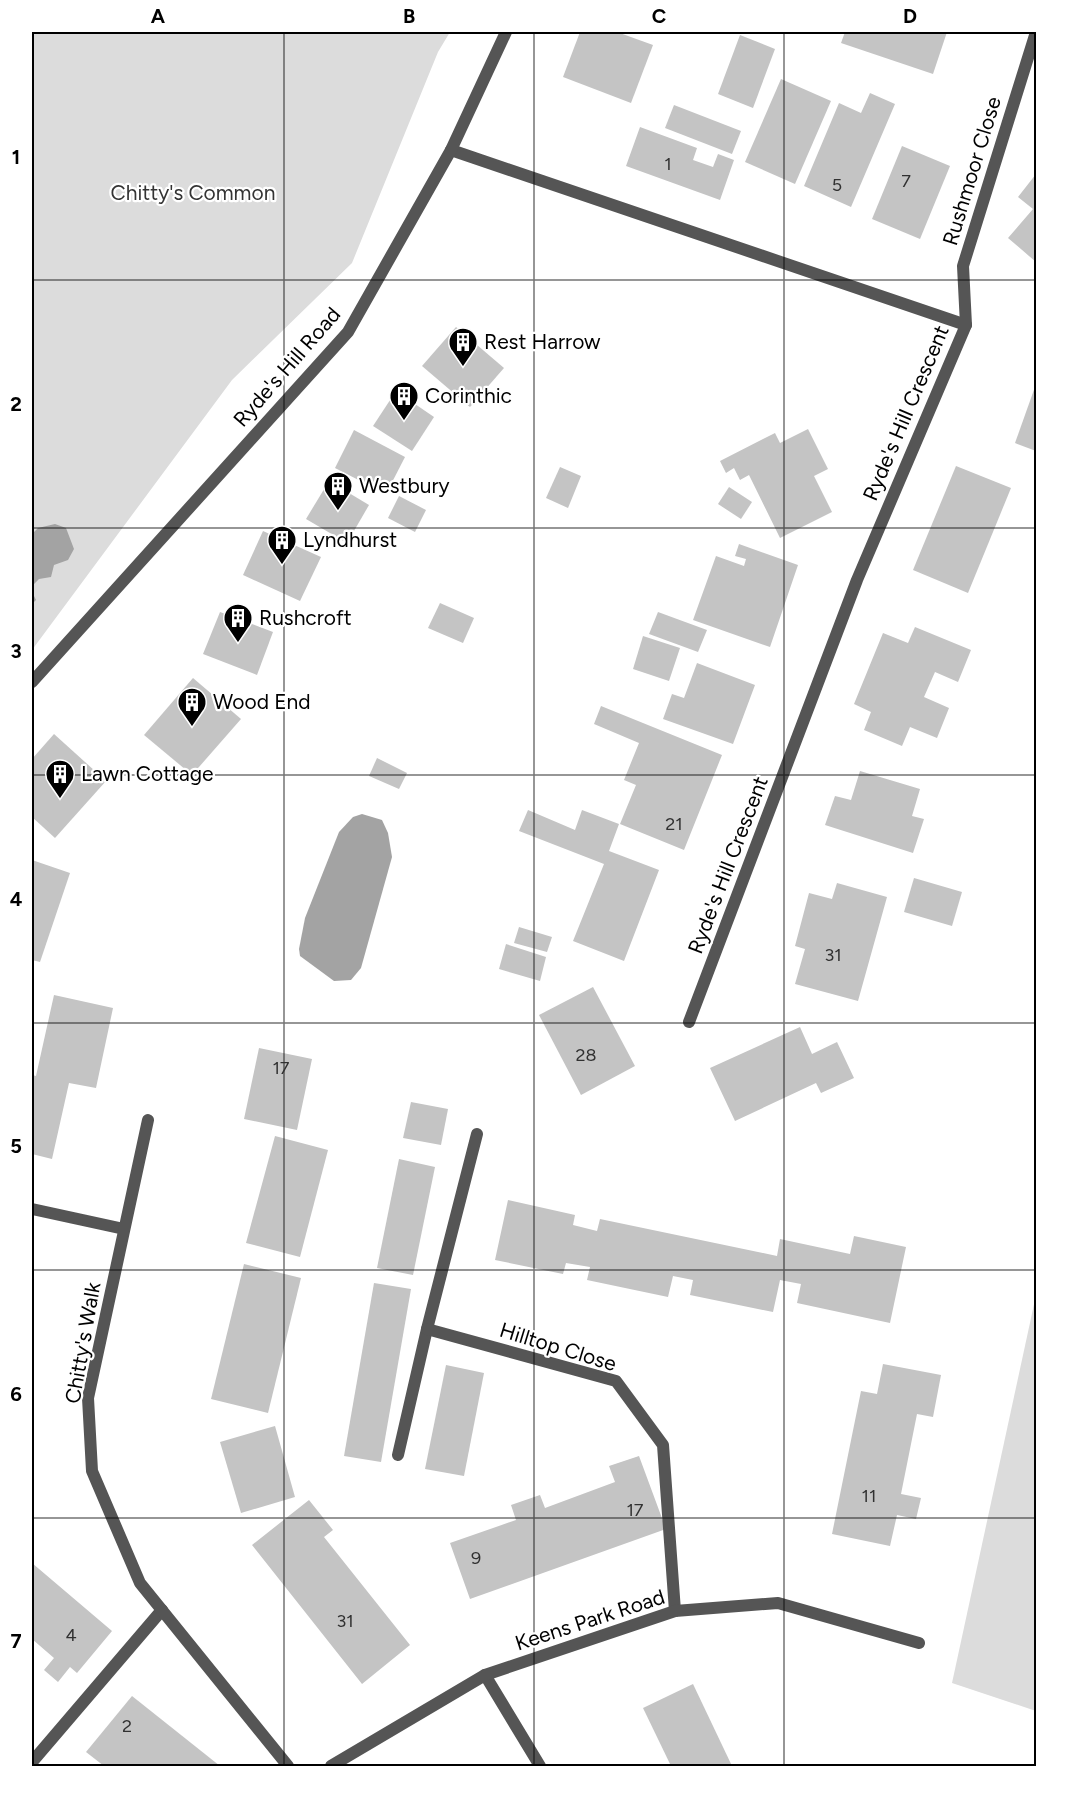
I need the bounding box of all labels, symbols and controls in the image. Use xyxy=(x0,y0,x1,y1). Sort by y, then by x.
text: A xyxy=(151,4,166,28)
text: B xyxy=(403,4,415,28)
text: C xyxy=(652,4,666,28)
text: D xyxy=(903,4,917,28)
street label: Rushmoor Close xyxy=(937,94,1006,248)
text: 1 xyxy=(12,145,20,169)
house number: 1 xyxy=(664,153,672,175)
house number: 7 xyxy=(901,170,911,192)
house number: 5 xyxy=(832,174,842,196)
park label: Chitty's Common xyxy=(111,180,275,205)
street label: Ryde's Hill Road xyxy=(228,302,345,432)
street label: Ryde's Hill Crescent xyxy=(857,321,954,504)
building icon: Rest Harrow xyxy=(447,326,479,368)
place label: Rest Harrow xyxy=(484,329,601,354)
building icon: Corinthic xyxy=(388,380,420,422)
place label: Corinthic xyxy=(425,383,512,408)
text: 2 xyxy=(10,392,22,416)
building icon: Westbury xyxy=(322,470,354,512)
place label: Westbury xyxy=(359,473,450,498)
building icon: Lyndhurst xyxy=(266,524,298,566)
place label: Lyndhurst xyxy=(303,527,397,552)
building icon: Rushcroft xyxy=(222,602,254,644)
place label: Rushcroft xyxy=(259,605,352,630)
text: 3 xyxy=(10,639,22,663)
building icon: Wood End xyxy=(176,686,208,728)
place label: Wood End xyxy=(213,689,311,714)
building icon: Lawn Cottage xyxy=(44,758,76,800)
place label: Lawn Cottage xyxy=(81,761,214,786)
street label: Ryde's Hill Crescent xyxy=(682,773,773,957)
house number: 21 xyxy=(665,813,683,835)
text: 4 xyxy=(10,887,23,911)
house number: 31 xyxy=(824,944,842,966)
house number: 28 xyxy=(575,1044,597,1066)
house number: 17 xyxy=(272,1057,290,1079)
text: 5 xyxy=(10,1134,22,1158)
street label: Chitty's Walk xyxy=(60,1280,106,1405)
street label: Hilltop Close xyxy=(497,1317,620,1376)
text: 6 xyxy=(10,1382,22,1406)
house number: 11 xyxy=(862,1485,876,1507)
house number: 17 xyxy=(626,1499,644,1521)
house number: 9 xyxy=(471,1547,481,1569)
street label: Keens Park Road xyxy=(512,1584,668,1655)
house number: 31 xyxy=(336,1610,354,1632)
house number: 4 xyxy=(65,1624,77,1646)
text: 7 xyxy=(10,1629,22,1653)
house number: 2 xyxy=(122,1715,132,1737)

